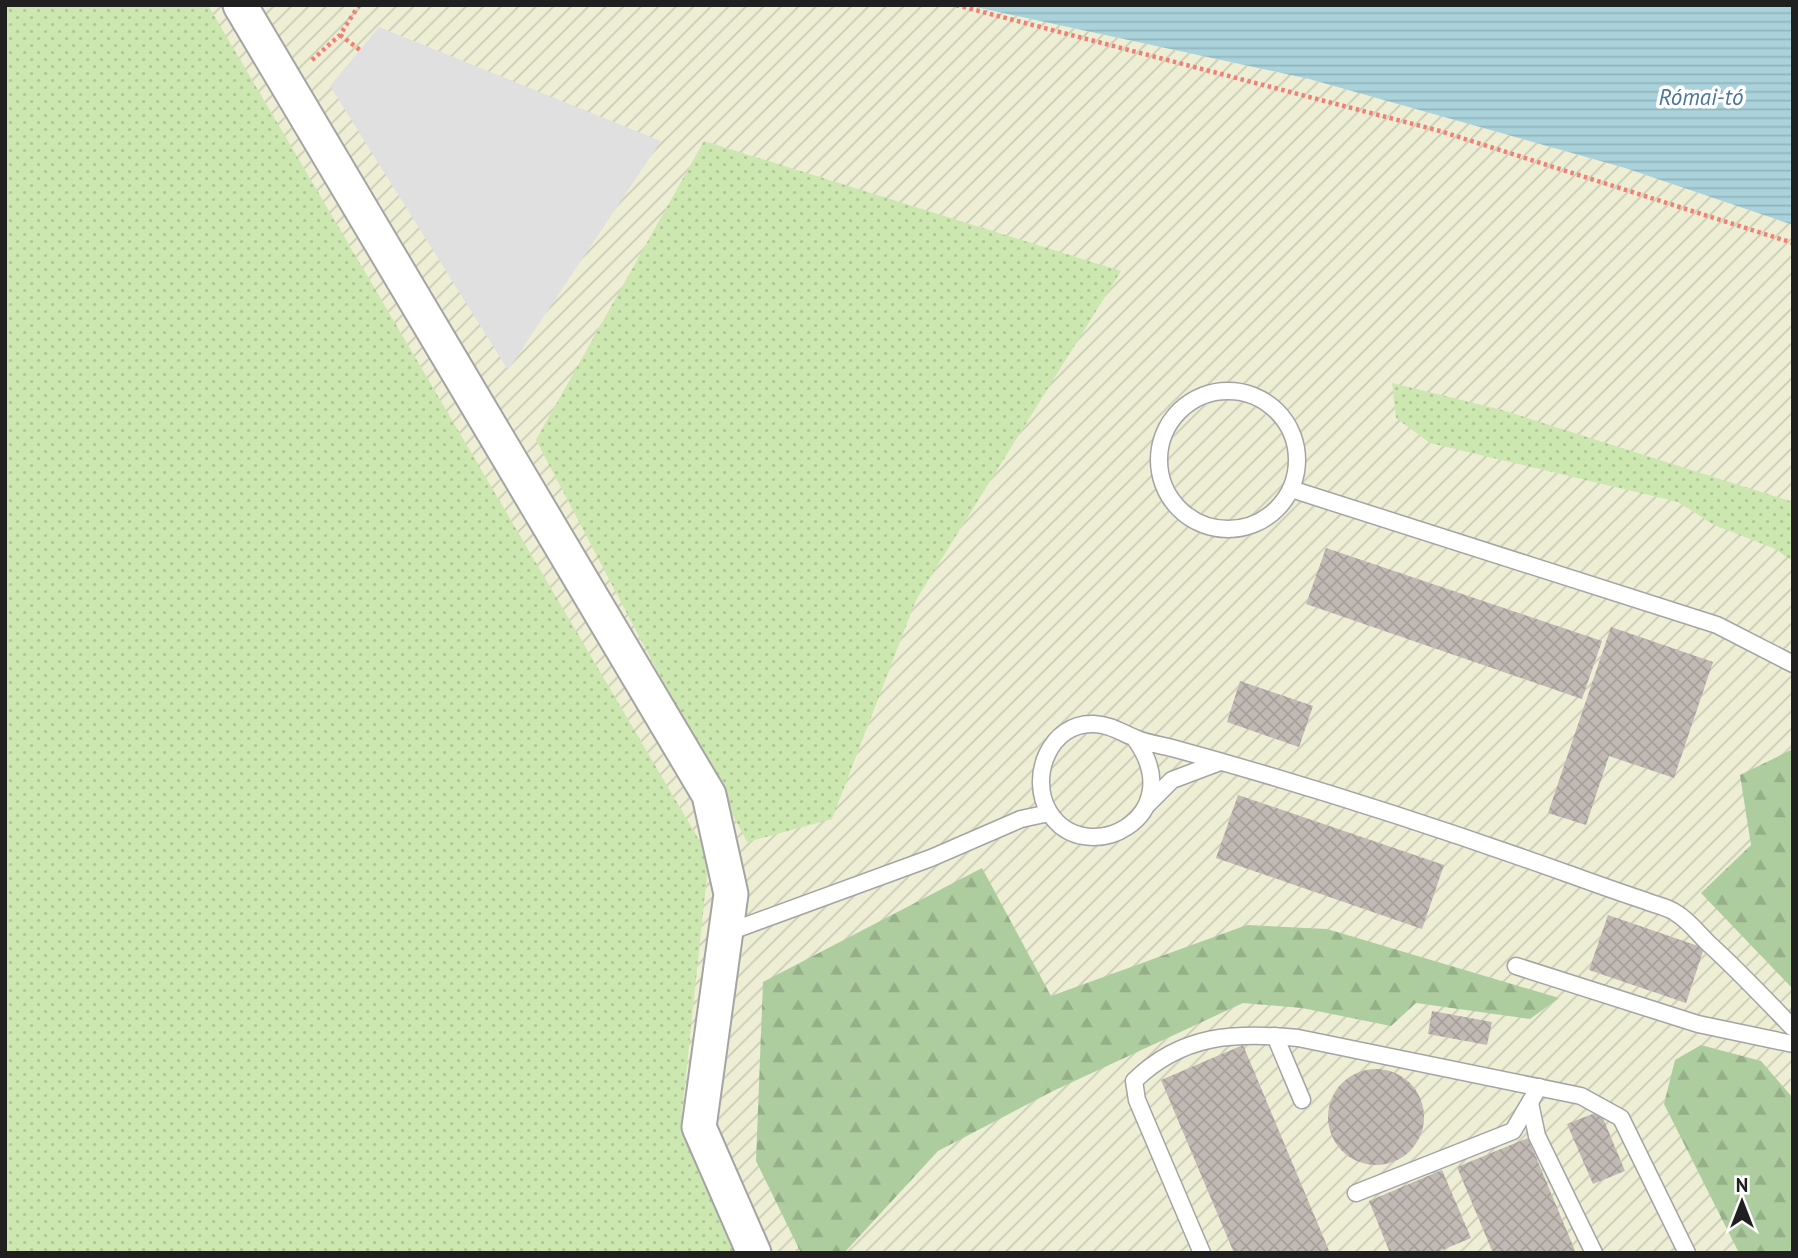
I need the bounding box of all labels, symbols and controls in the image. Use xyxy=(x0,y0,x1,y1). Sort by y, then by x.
water label: Római-tó xyxy=(1659,82,1743,111)
north arrow xyxy=(1707,1167,1777,1237)
text: N xyxy=(1736,1173,1748,1197)

